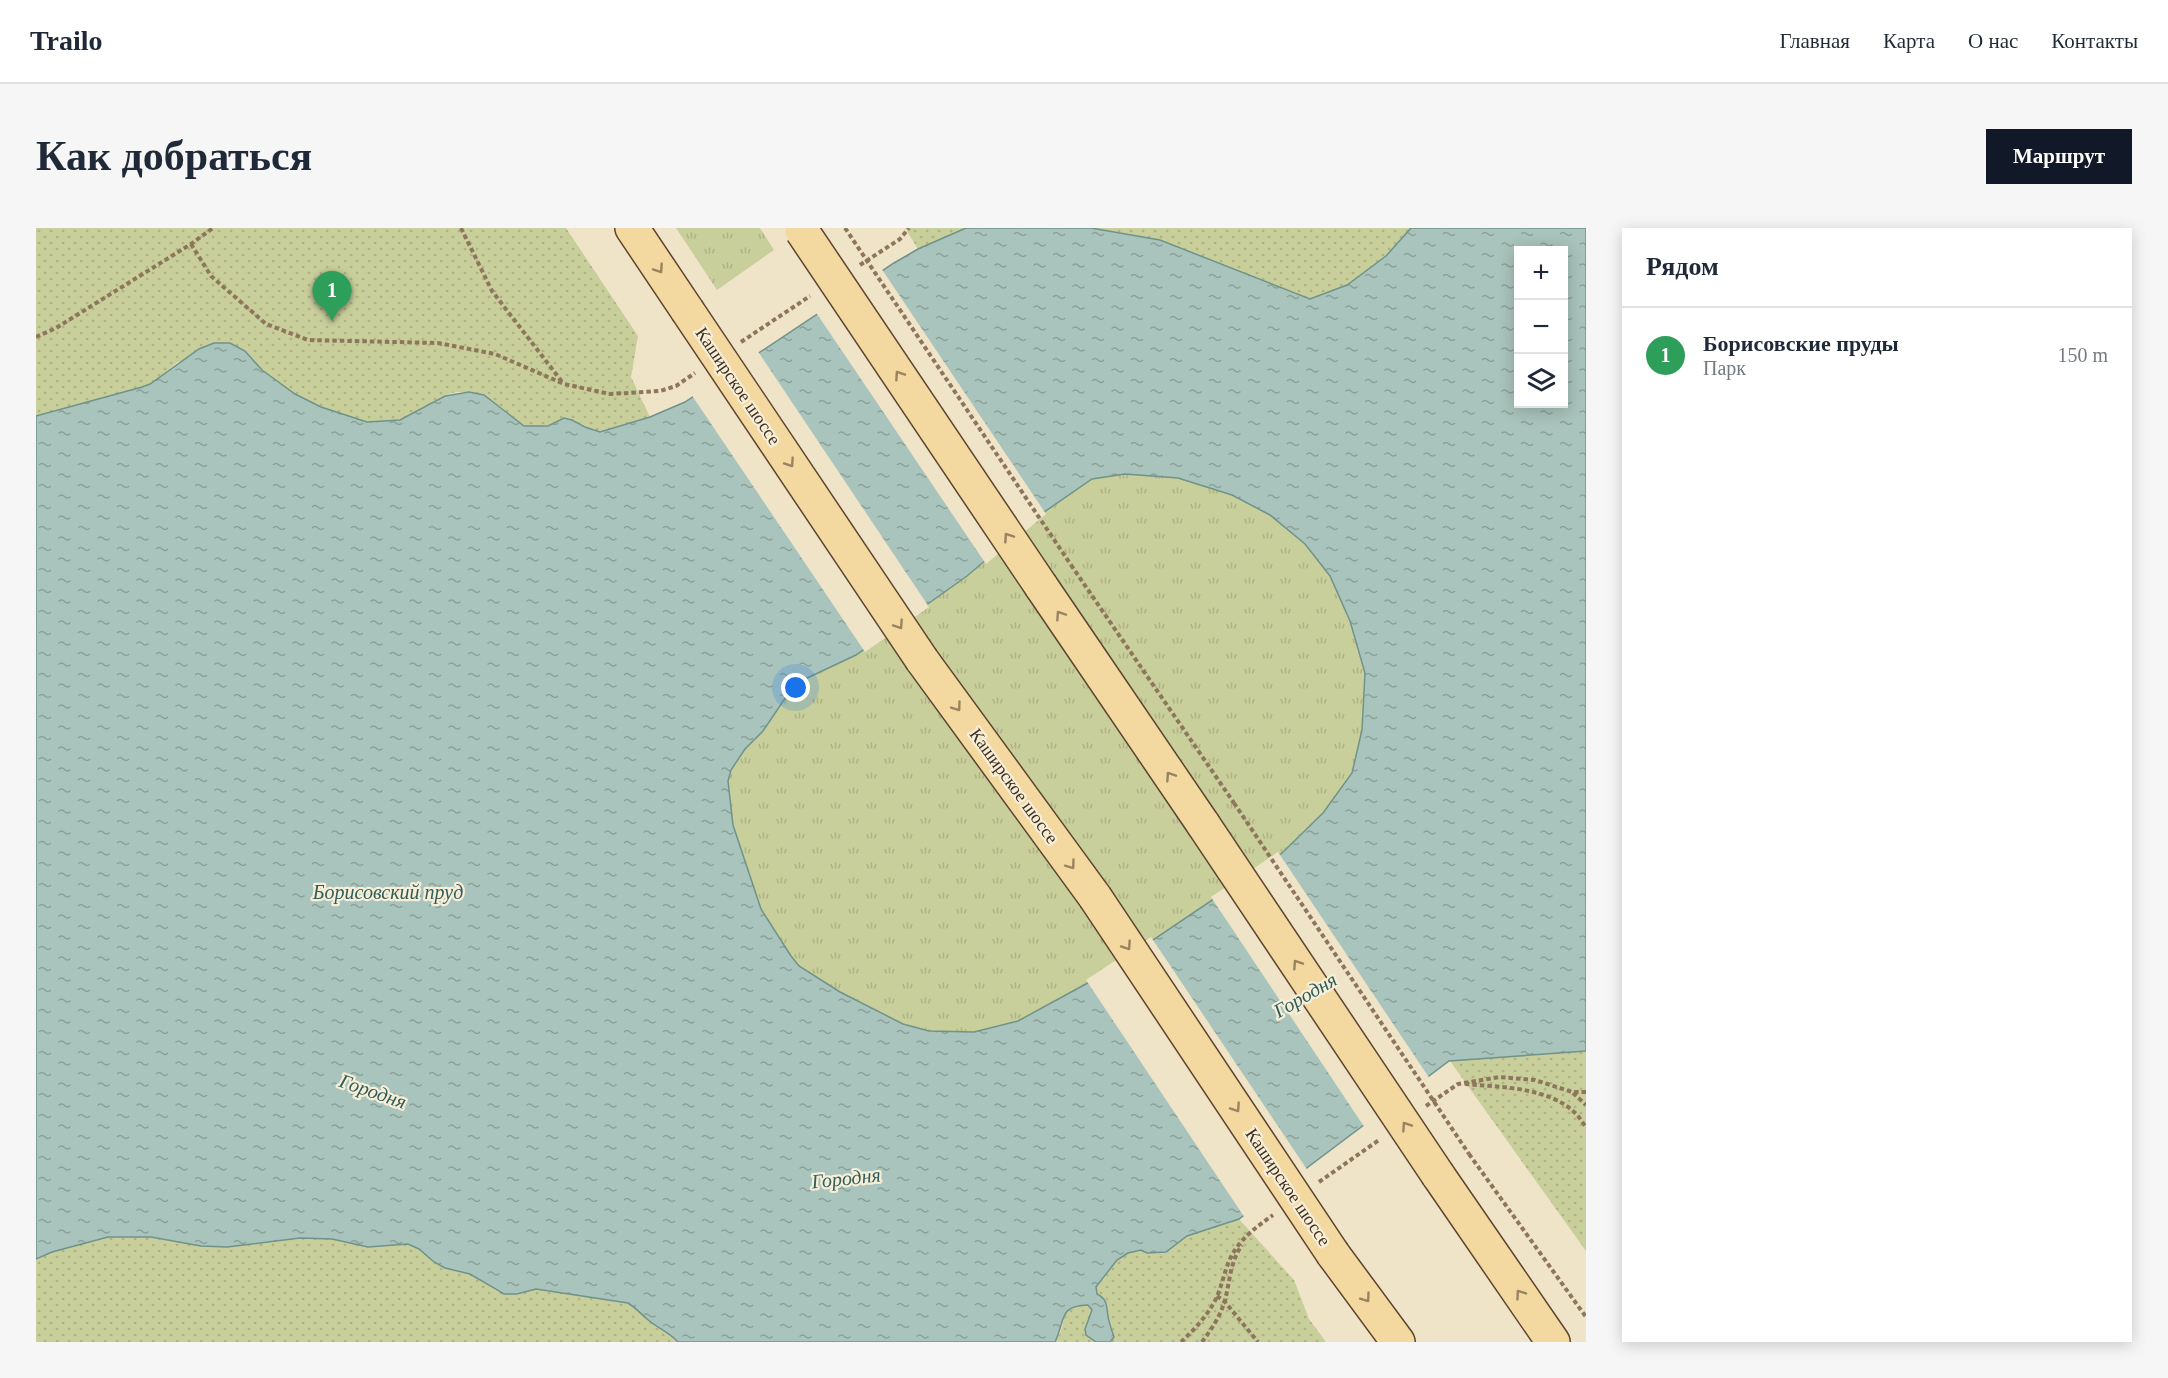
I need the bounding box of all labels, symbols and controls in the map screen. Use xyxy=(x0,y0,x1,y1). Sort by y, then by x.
text: Trailo xyxy=(30,25,103,56)
text: Главная xyxy=(1780,29,1850,53)
text: Карта xyxy=(1883,29,1935,53)
text: О нас xyxy=(1968,29,2018,53)
text: Контакты xyxy=(2051,29,2138,53)
button: Маршрут xyxy=(1986,129,2132,184)
text: Как добраться xyxy=(36,133,312,179)
map controls xyxy=(1514,246,1568,408)
button: + xyxy=(1514,246,1568,300)
text: Рядом xyxy=(1646,252,1719,281)
one-way arrow xyxy=(652,263,664,273)
pin: 1 xyxy=(312,272,352,321)
button: − xyxy=(1514,300,1568,354)
street label: Каширское шоссе xyxy=(691,324,785,449)
text: Борисовские пруды xyxy=(1703,331,1899,356)
text: 1 xyxy=(1661,344,1671,366)
text: 150 m xyxy=(2057,344,2108,366)
button: layers xyxy=(1514,354,1568,408)
text: Парк xyxy=(1703,357,1746,379)
one-way arrow xyxy=(895,371,907,381)
one-way arrow xyxy=(783,457,794,468)
one-way arrow xyxy=(1004,533,1015,544)
one-way arrow xyxy=(1057,610,1068,621)
one-way arrow xyxy=(892,618,903,629)
your location xyxy=(781,673,810,702)
one-way arrow xyxy=(950,701,961,712)
street label: Каширское шоссе xyxy=(966,725,1062,847)
one-way arrow xyxy=(1166,771,1177,782)
one-way arrow xyxy=(1064,859,1075,870)
water label: Борисовский пруд xyxy=(312,881,463,904)
one-way arrow xyxy=(1120,939,1131,950)
one-way arrow xyxy=(1293,960,1304,971)
water label: Городня xyxy=(1269,968,1341,1023)
water label: Городня xyxy=(335,1069,409,1114)
one-way arrow xyxy=(1229,1101,1240,1112)
one-way arrow xyxy=(1402,1122,1413,1133)
street label: Каширское шоссе xyxy=(1241,1125,1335,1250)
water label: Городня xyxy=(809,1163,882,1194)
one-way arrow xyxy=(1516,1289,1527,1300)
one-way arrow xyxy=(1358,1291,1369,1302)

